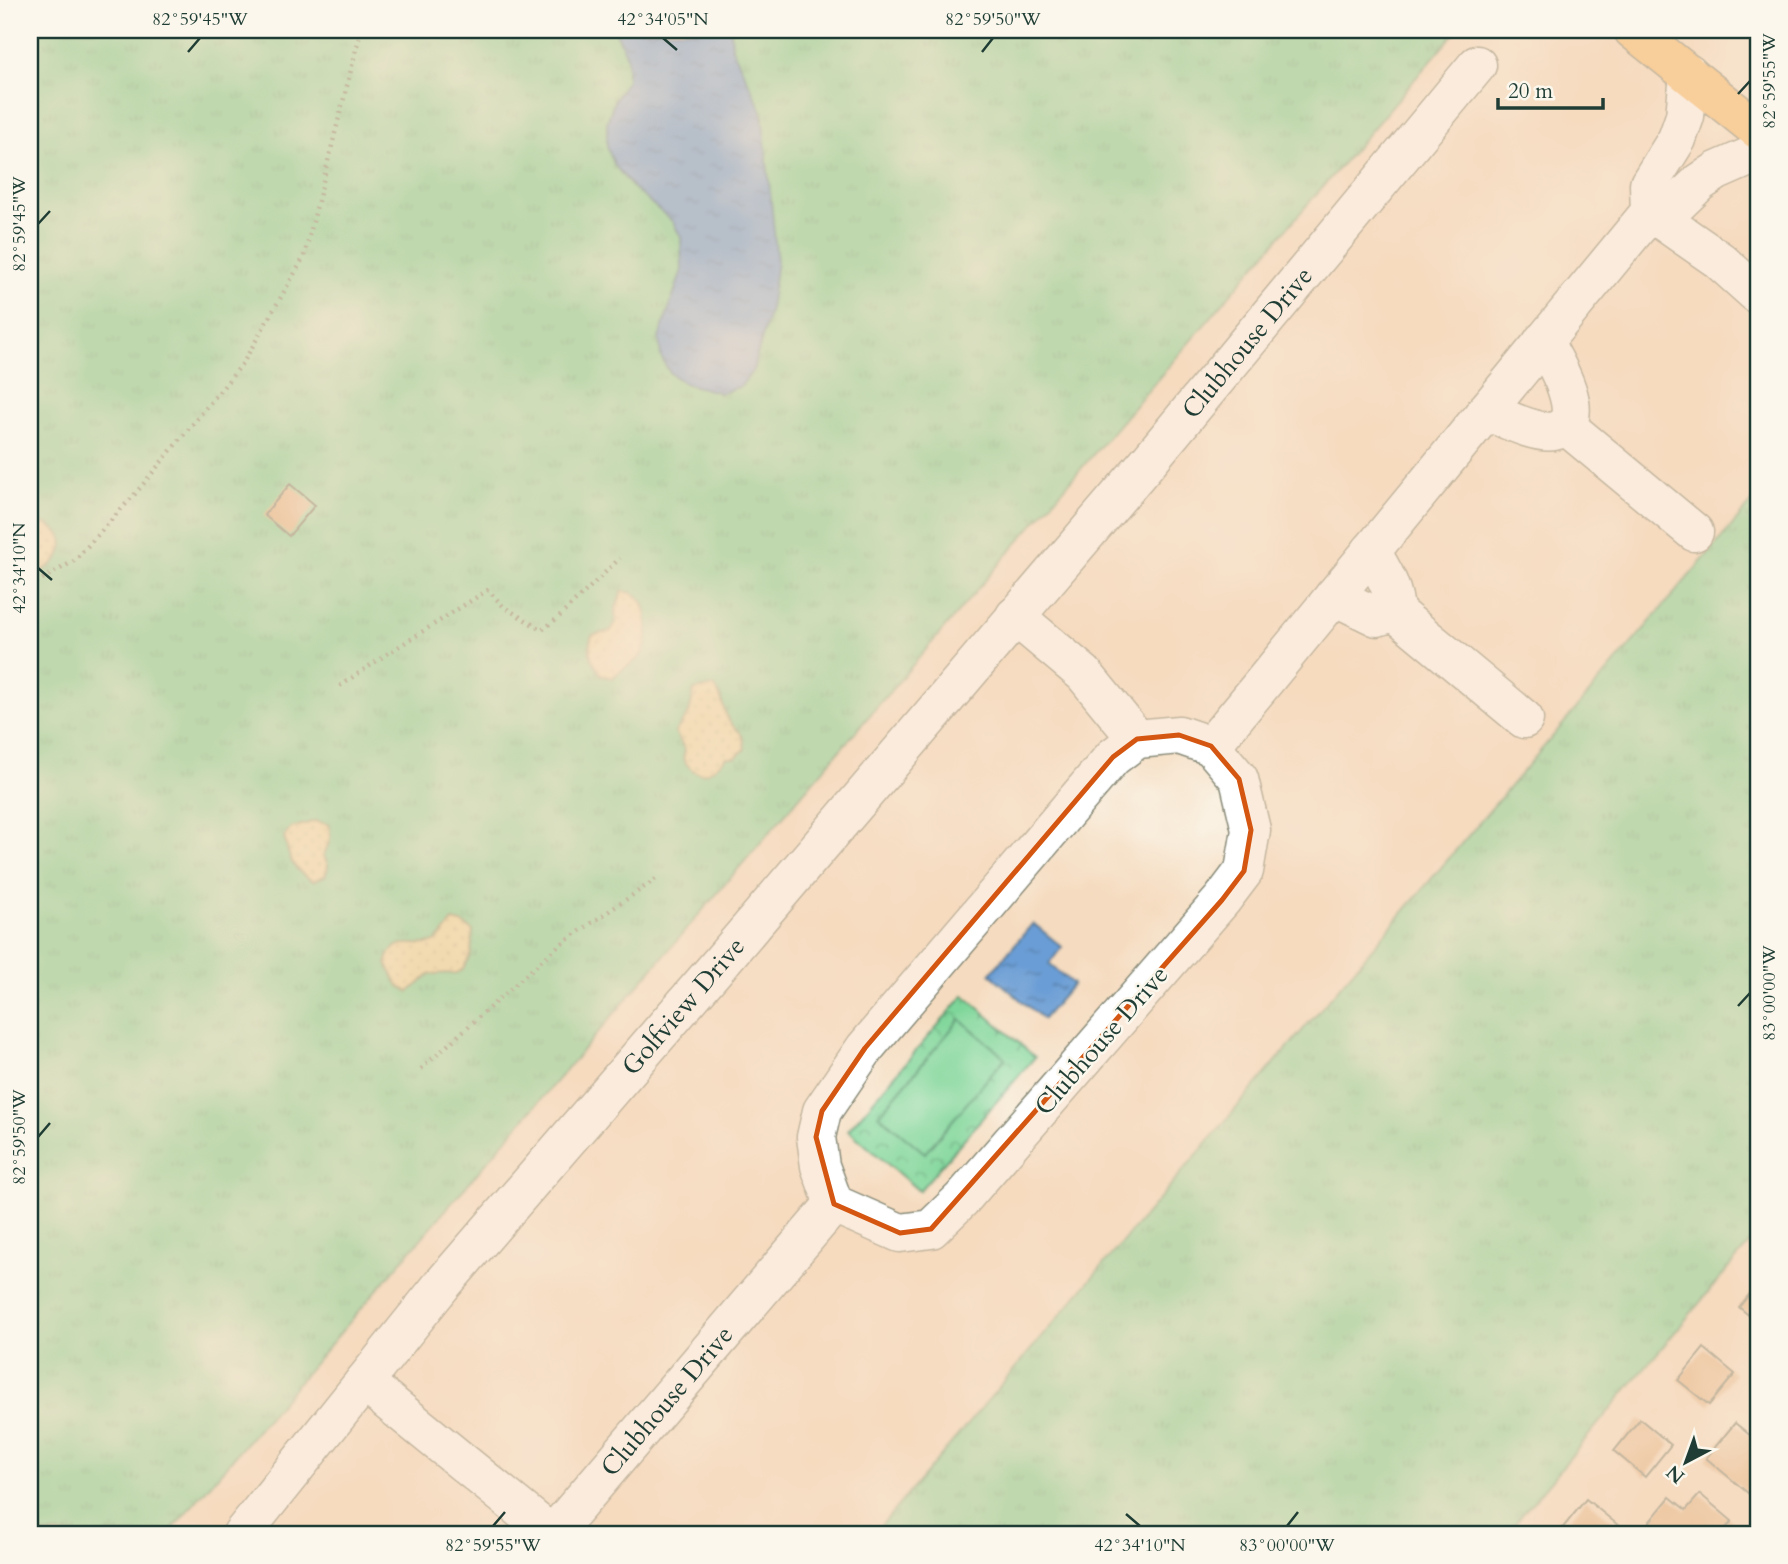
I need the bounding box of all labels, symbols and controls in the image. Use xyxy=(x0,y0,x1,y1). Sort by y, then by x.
text: 82°59'45"W xyxy=(152,7,248,32)
text: 42°34'05"N xyxy=(617,7,709,32)
text: 82°59'50"W xyxy=(945,7,1041,32)
text: 82°59'55"W xyxy=(1757,33,1782,129)
scale bar xyxy=(1498,66,1602,110)
text: 20 m xyxy=(1508,77,1553,106)
text: 82°59'45"W xyxy=(7,176,32,272)
street label: Clubhouse Drive xyxy=(1174,259,1321,426)
text: 42°34'10"N xyxy=(7,522,32,614)
street label: Golfview Drive xyxy=(614,930,753,1083)
text: 83°00'00"W xyxy=(1757,945,1782,1041)
street label: Clubhouse Drive xyxy=(1027,958,1176,1123)
text: 82°59'50"W xyxy=(7,1089,32,1185)
street label: Clubhouse Drive xyxy=(593,1318,741,1484)
north arrow xyxy=(1652,1428,1722,1498)
text: N xyxy=(1660,1459,1690,1489)
text: 82°59'55"W xyxy=(445,1533,541,1558)
text: 42°34'10"N xyxy=(1094,1533,1186,1558)
text: 83°00'00"W xyxy=(1239,1533,1335,1558)

